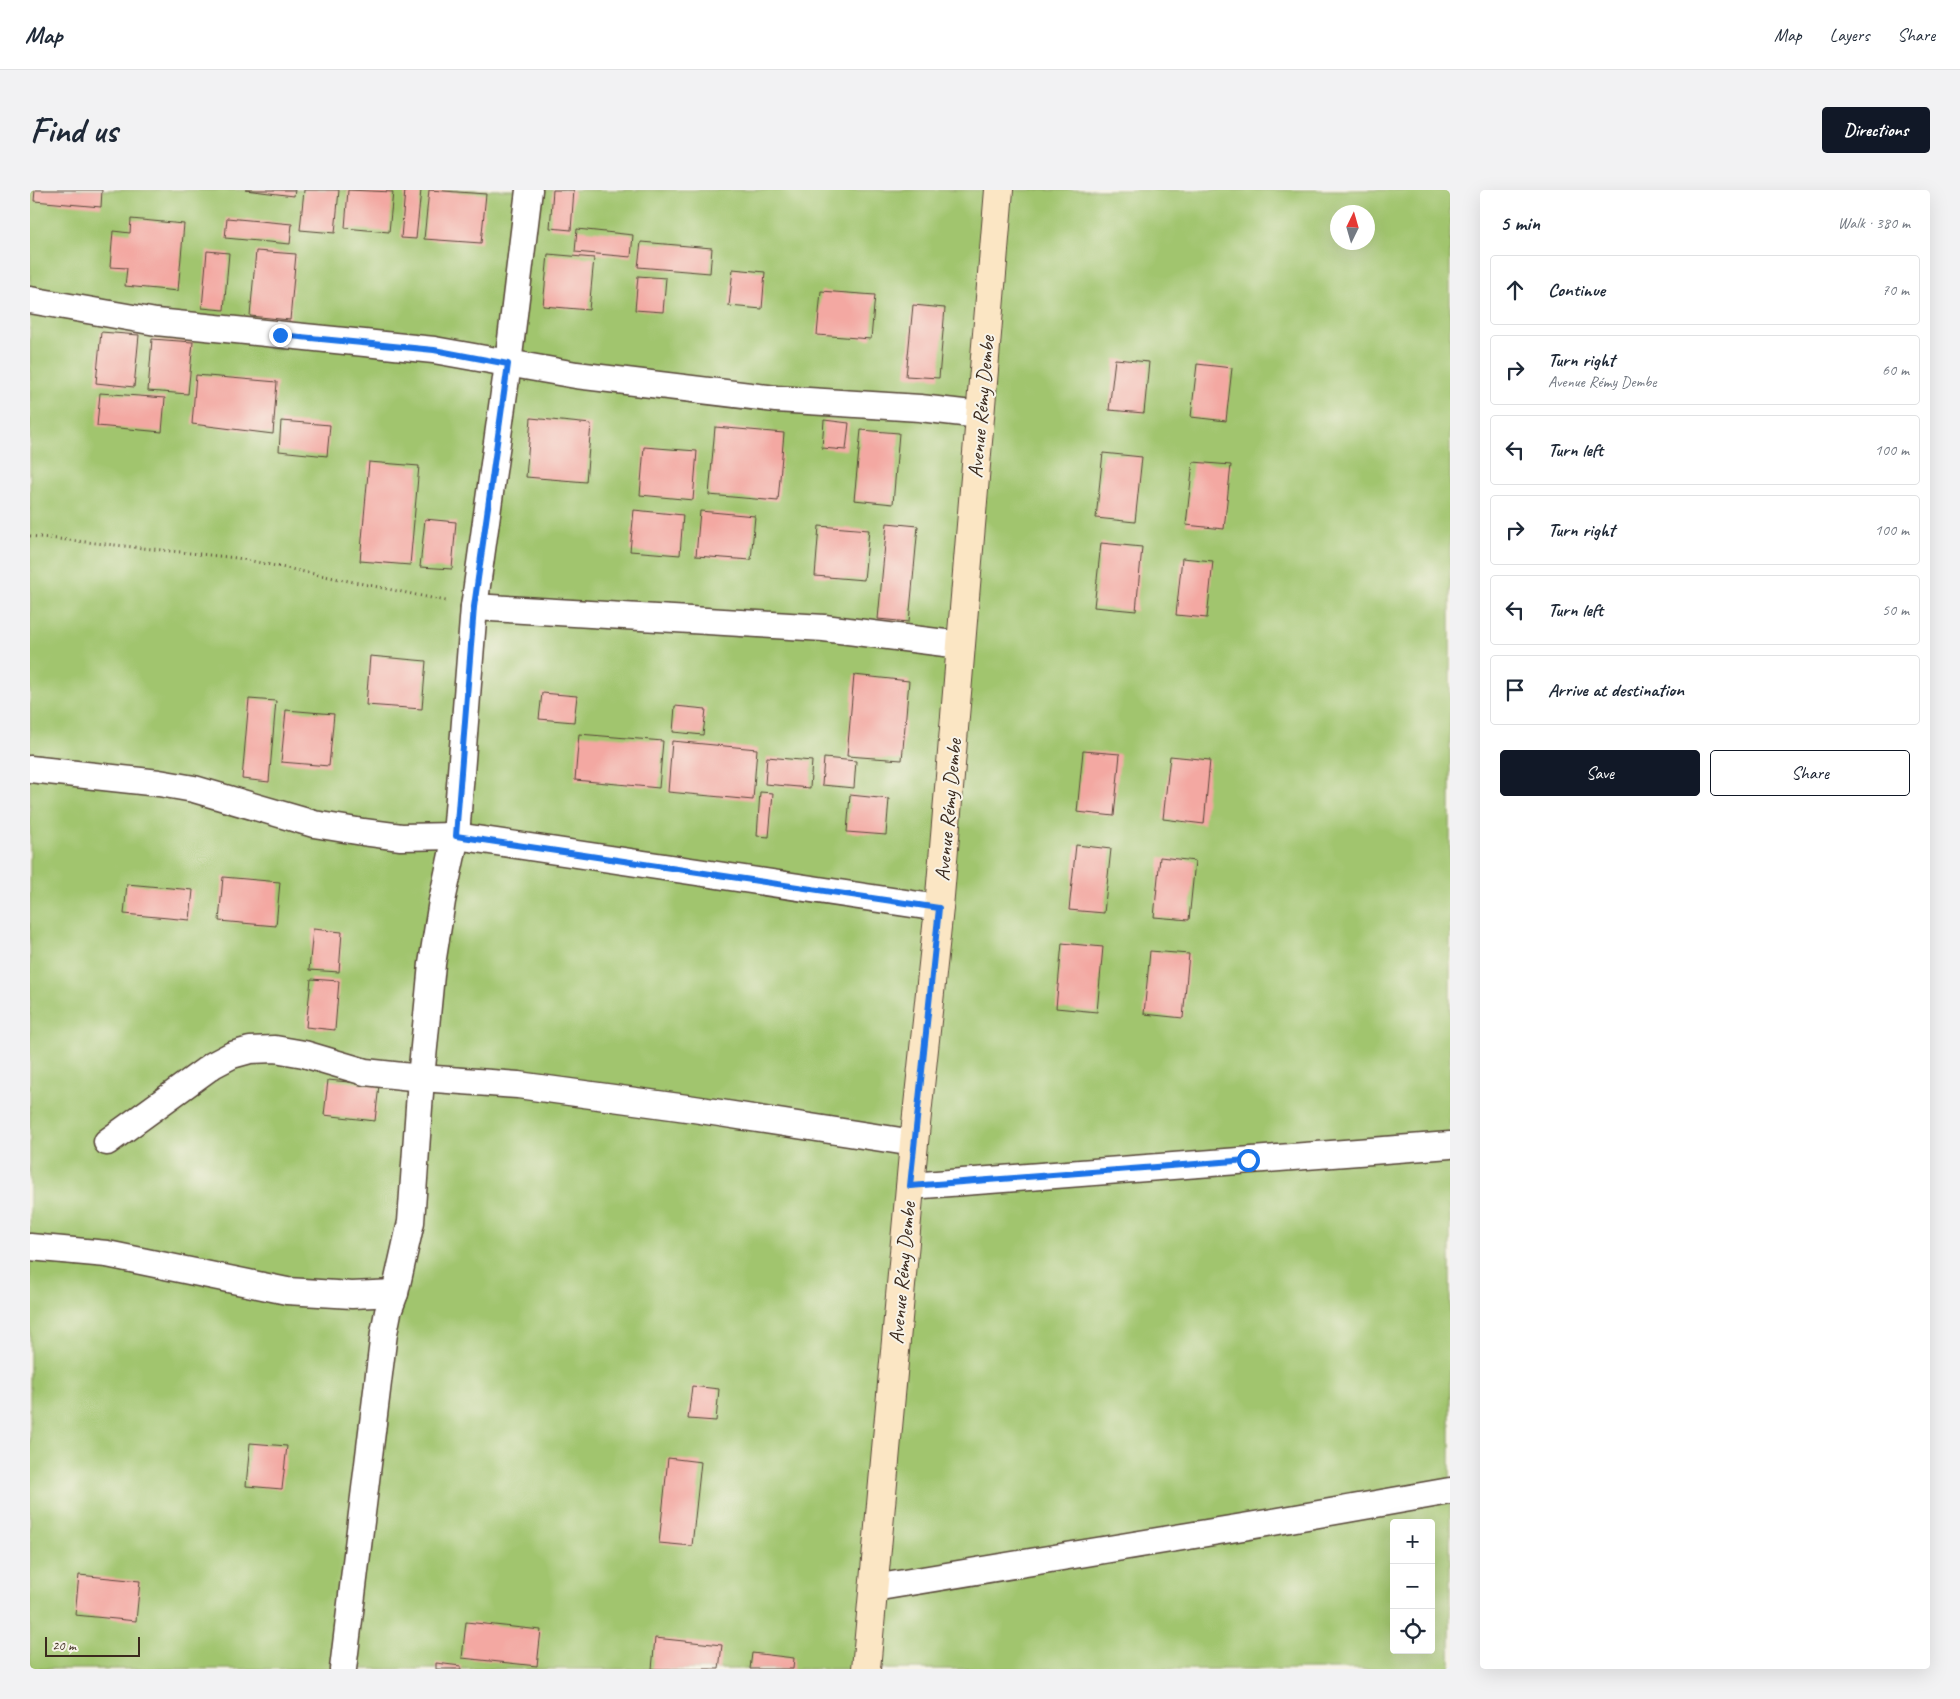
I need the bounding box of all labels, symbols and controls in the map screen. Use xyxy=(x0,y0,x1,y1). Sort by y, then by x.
text: Map xyxy=(25,20,62,50)
text: Map xyxy=(1774,24,1802,46)
text: Layers xyxy=(1830,24,1869,46)
text: Share xyxy=(1897,24,1935,46)
button: Directions xyxy=(1822,107,1930,153)
text: Find us xyxy=(30,108,117,153)
north arrow xyxy=(1330,205,1375,250)
text: 5 min xyxy=(1500,210,1540,236)
text: Walk · 380 m xyxy=(1838,213,1910,233)
icon: ahead xyxy=(1501,276,1529,304)
text: Continue xyxy=(1548,278,1605,302)
text: 70 m xyxy=(1882,280,1909,300)
route end xyxy=(269,324,292,347)
street label: Avenue Rémy Dembe xyxy=(962,334,1000,479)
text: Turn right xyxy=(1548,348,1615,372)
icon: right xyxy=(1501,356,1529,384)
text: 60 m xyxy=(1882,360,1909,380)
text: Avenue Rémy Dembe xyxy=(1548,372,1656,392)
icon: left xyxy=(1501,436,1529,464)
text: Turn left xyxy=(1548,438,1603,462)
text: 100 m xyxy=(1875,440,1909,460)
icon: right xyxy=(1501,516,1529,544)
text: Turn right xyxy=(1548,518,1615,542)
text: 100 m xyxy=(1875,520,1909,540)
icon: left xyxy=(1501,596,1529,624)
text: Turn left xyxy=(1548,598,1603,622)
text: 50 m xyxy=(1882,600,1909,620)
icon: arrive xyxy=(1501,676,1529,704)
text: Arrive at destination xyxy=(1548,678,1684,702)
street label: Avenue Rémy Dembe xyxy=(929,737,967,882)
button: Save xyxy=(1500,750,1700,796)
button: Share xyxy=(1710,750,1910,796)
route start xyxy=(1237,1149,1260,1172)
street label: Avenue Rémy Dembe xyxy=(883,1200,921,1345)
map controls xyxy=(1390,1519,1435,1654)
button: + xyxy=(1390,1519,1435,1564)
button: − xyxy=(1390,1564,1435,1609)
button: locate xyxy=(1390,1609,1435,1654)
scale bar xyxy=(45,1634,140,1657)
text: 20 m xyxy=(52,1637,76,1654)

